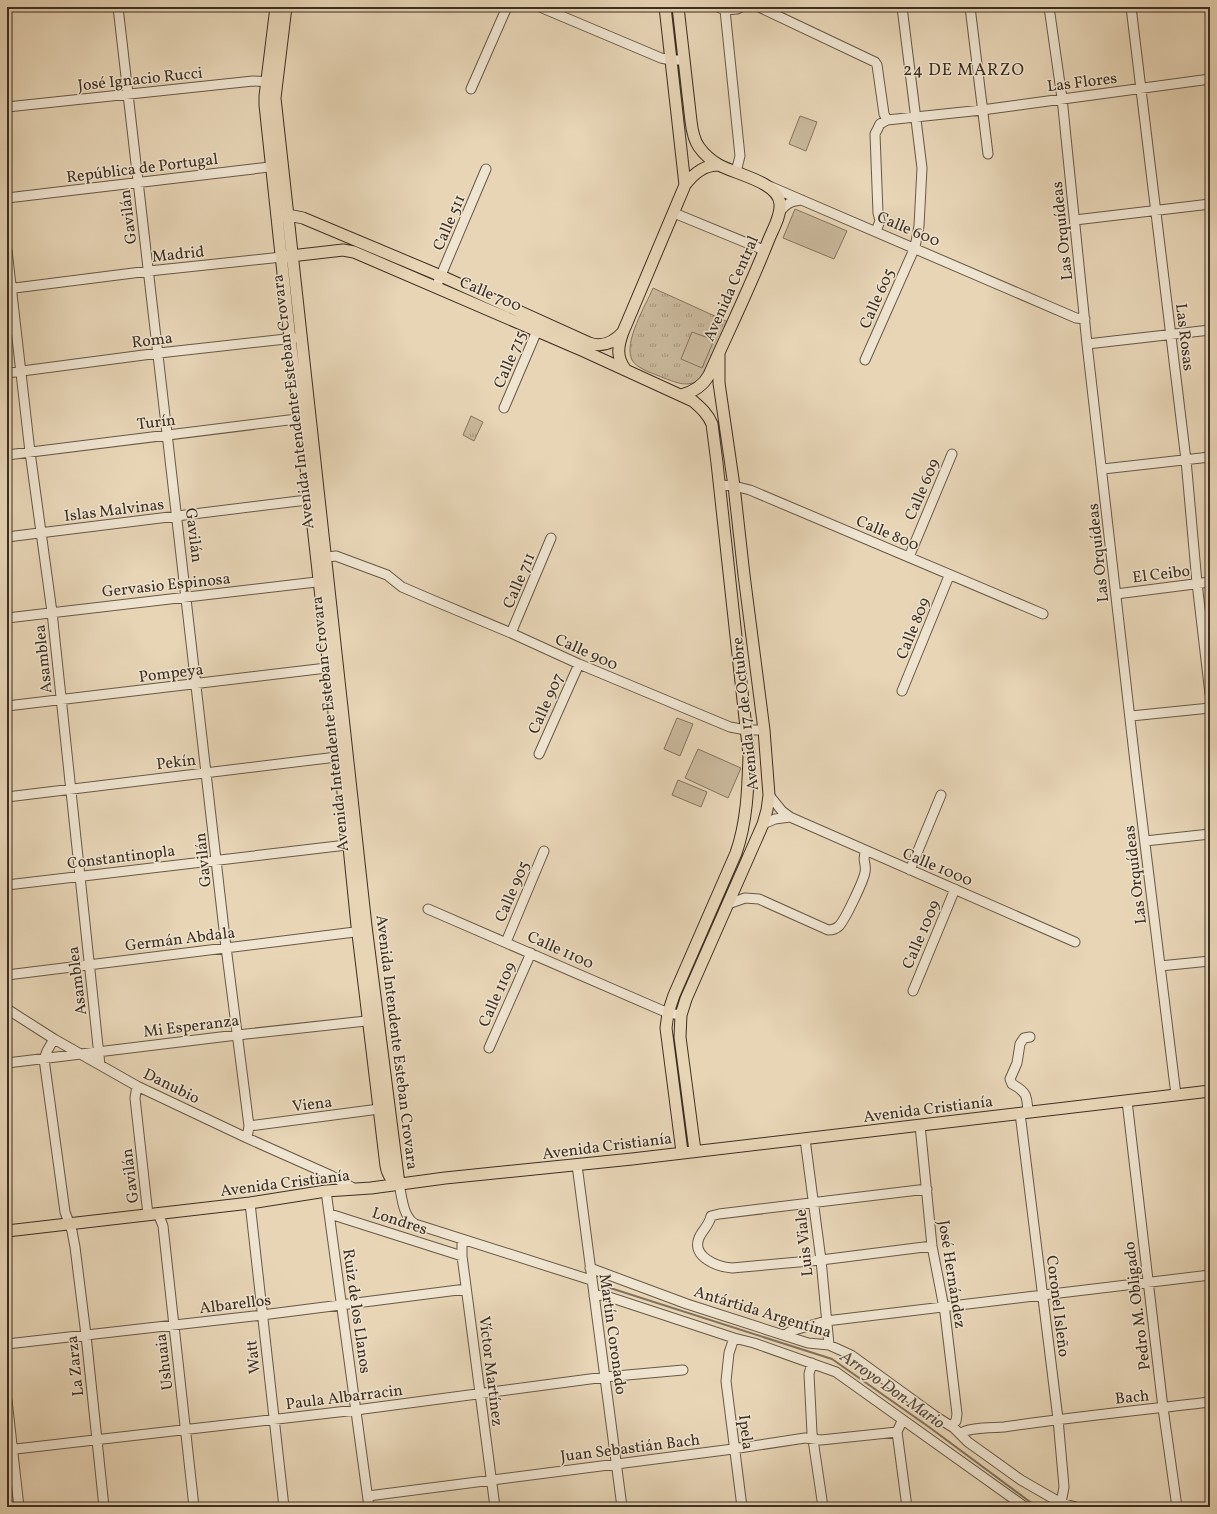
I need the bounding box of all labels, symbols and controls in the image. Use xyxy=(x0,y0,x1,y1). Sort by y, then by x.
district label: 24 DE MARZO xyxy=(903,59,1025,82)
street label: José Ignacio Rucci xyxy=(77,62,204,97)
street label: Las Flores xyxy=(1046,68,1119,98)
street label: República de Portugal xyxy=(65,149,219,189)
street label: Las Orquídeas xyxy=(1047,180,1079,281)
street label: Gavilán xyxy=(115,188,143,245)
street label: Calle 511 xyxy=(428,191,471,254)
street label: Calle 600 xyxy=(873,207,943,253)
street label: Avenida Central xyxy=(699,232,765,345)
street label: Madrid xyxy=(151,241,205,269)
street label: Calle 605 xyxy=(855,265,901,333)
street label: Calle 700 xyxy=(456,272,525,318)
street label: Avenida Intendente Esteban Crovara xyxy=(267,273,321,530)
street label: Las Rosas xyxy=(1169,302,1199,372)
street label: Roma xyxy=(130,328,174,354)
street label: Calle 715 xyxy=(489,328,533,392)
street label: Turín xyxy=(136,410,177,436)
street label: Calle 609 xyxy=(900,456,946,524)
street label: Islas Malvinas xyxy=(63,494,166,528)
street label: Las Orquídeas xyxy=(1083,502,1115,603)
street label: Gavilán xyxy=(179,507,207,564)
street label: Calle 800 xyxy=(852,511,922,557)
street label: Calle 711 xyxy=(498,549,541,612)
street label: El Ceibo xyxy=(1131,561,1191,589)
street label: Gervasio Espinosa xyxy=(101,568,232,604)
street label: Avenida Intendente Esteban Crovara xyxy=(307,595,355,852)
street label: Calle 809 xyxy=(891,595,936,663)
street label: Asamblea xyxy=(29,623,59,694)
street label: Calle 900 xyxy=(551,629,621,676)
street label: Avenida 17 de Octubre xyxy=(727,636,765,792)
street label: Pompeya xyxy=(138,659,205,689)
street label: Calle 907 xyxy=(524,670,570,738)
street label: Pekín xyxy=(155,750,197,776)
street label: Las Orquídeas xyxy=(1119,824,1153,925)
street label: Gavilán xyxy=(190,831,218,888)
street label: Constantinopla xyxy=(66,840,177,876)
street label: Calle 1000 xyxy=(899,843,976,893)
street label: Calle 905 xyxy=(490,858,536,926)
street label: Calle 1009 xyxy=(897,897,946,973)
street label: Avenida Intendente Esteban Crovara xyxy=(369,914,423,1171)
street label: Germán Abdala xyxy=(124,922,237,958)
street label: Calle 1100 xyxy=(523,926,597,975)
street label: Asamblea xyxy=(63,945,93,1016)
street label: Calle 1109 xyxy=(474,959,522,1031)
street label: Mi Esperanza xyxy=(142,1010,240,1044)
street label: Danubio xyxy=(139,1064,203,1110)
street label: Avenida Cristianía xyxy=(862,1091,994,1129)
street label: Viena xyxy=(291,1092,334,1118)
street label: Avenida Cristianía xyxy=(541,1128,673,1166)
street label: Gavilán xyxy=(117,1147,145,1204)
street label: Avenida Cristianía xyxy=(219,1165,351,1203)
street label: Londres xyxy=(369,1203,430,1241)
street label: Luis Viale xyxy=(791,1208,819,1278)
street label: José Hernández xyxy=(932,1219,970,1330)
street label: Pedro M. Obligado xyxy=(1119,1240,1157,1371)
street label: Ruiz de los Llanos xyxy=(336,1247,376,1375)
street label: Coronel Isleño xyxy=(1040,1254,1074,1358)
street label: Martín Coronado xyxy=(593,1272,631,1396)
street label: Antártida Argentina xyxy=(691,1281,834,1344)
street label: Albarellos xyxy=(198,1290,272,1320)
street label: Víctor Martínez xyxy=(472,1315,508,1428)
street label: Ushuaia xyxy=(151,1332,179,1391)
street label: La Zarza xyxy=(62,1334,90,1397)
street label: Watt xyxy=(241,1338,267,1375)
water label: Arroyo Don Mario xyxy=(834,1345,949,1435)
street label: Paula Albarracin xyxy=(284,1380,404,1416)
street label: Bach xyxy=(1114,1385,1150,1411)
street label: Ipela xyxy=(732,1413,758,1451)
street label: Juan Sebastián Bach xyxy=(559,1430,701,1468)

